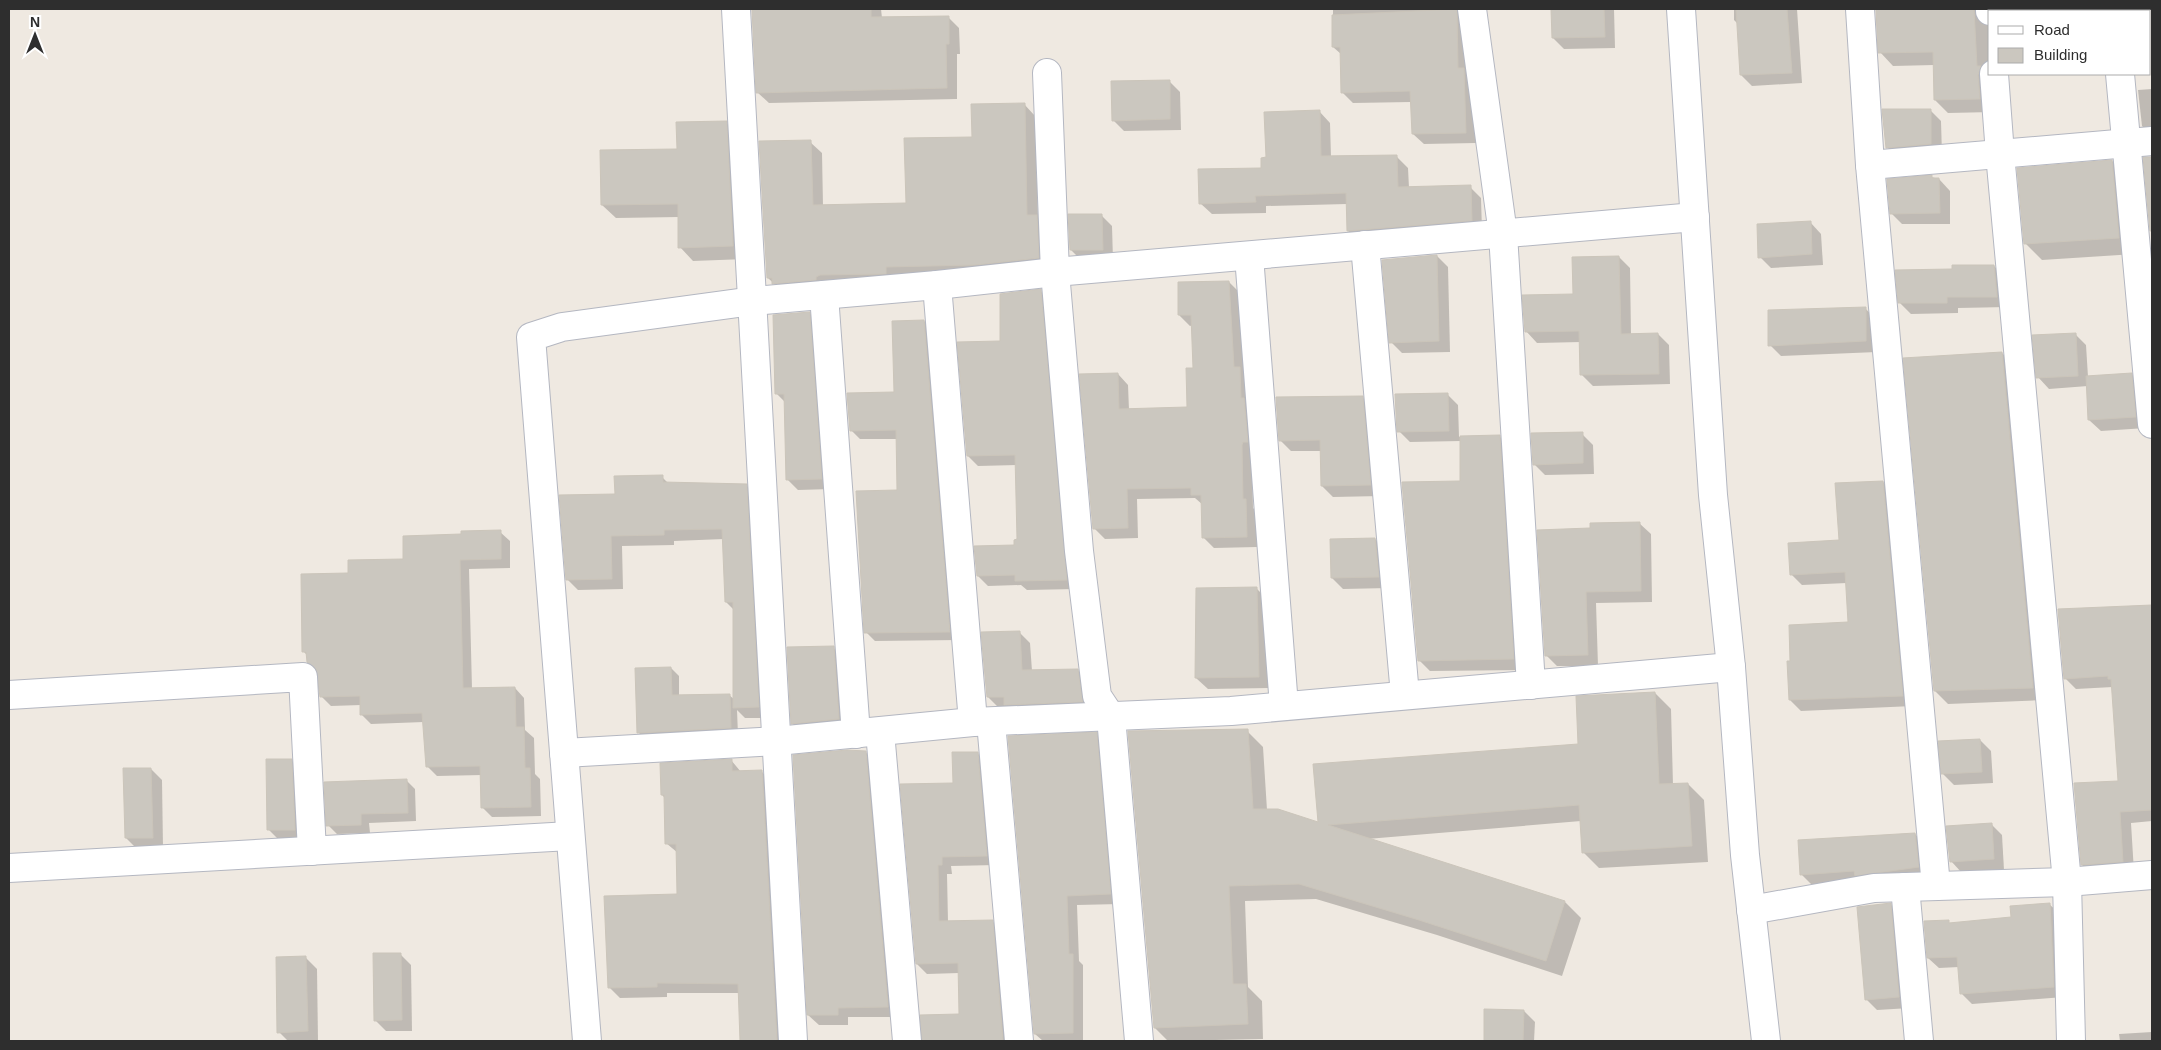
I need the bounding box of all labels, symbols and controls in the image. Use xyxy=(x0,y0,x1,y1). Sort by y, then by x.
north arrow xyxy=(10,10,60,60)
legend xyxy=(1988,10,2151,75)
text: N xyxy=(30,14,40,30)
text: Road xyxy=(2034,21,2070,38)
text: Building xyxy=(2034,46,2087,63)

